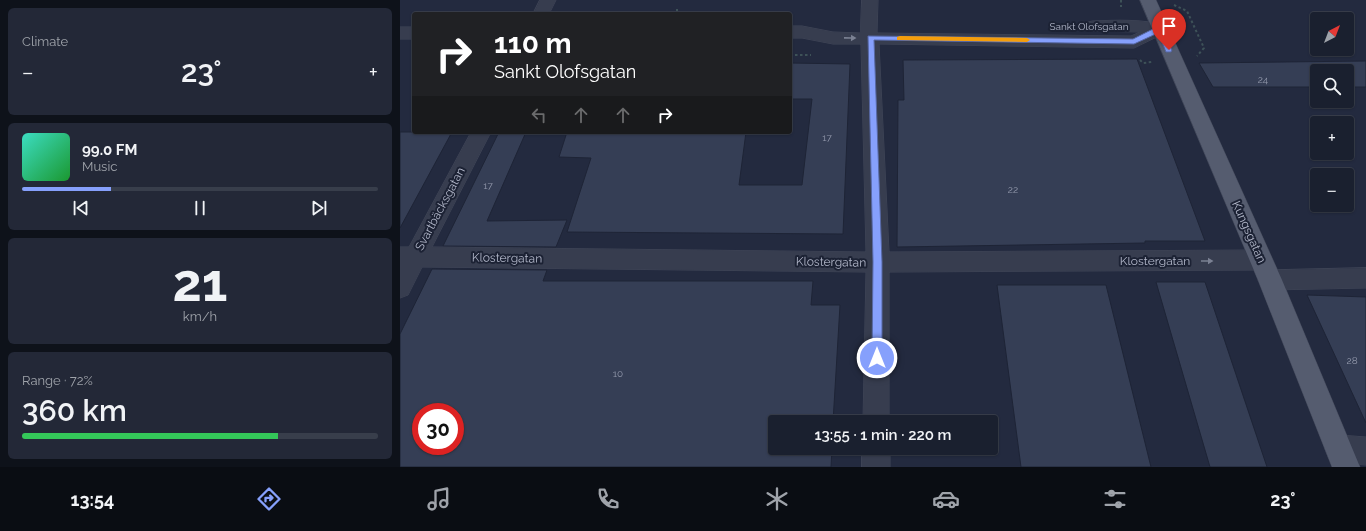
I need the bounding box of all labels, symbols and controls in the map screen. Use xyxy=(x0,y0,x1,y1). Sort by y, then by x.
pin xyxy=(1152,9,1186,50)
north arrow xyxy=(1310,12,1354,56)
map controls xyxy=(1310,12,1354,212)
icon: arrive xyxy=(1158,15,1180,37)
street label: Sankt Olofsgatan xyxy=(1050,21,1129,32)
text: 110 m xyxy=(494,27,572,60)
icon: right xyxy=(428,28,480,80)
text: Climate xyxy=(22,34,68,49)
one-way arrow xyxy=(844,35,857,41)
text: 23° xyxy=(181,54,222,89)
text: − xyxy=(22,59,34,85)
text: + xyxy=(369,59,378,85)
text: Sankt Olofsgatan xyxy=(494,61,636,82)
button: search xyxy=(1310,64,1354,108)
house number: 24 xyxy=(1258,74,1269,85)
icon: left xyxy=(528,104,550,126)
icon: ahead xyxy=(570,104,592,126)
icon: ahead xyxy=(612,104,634,126)
icon: right xyxy=(654,104,676,126)
button: + xyxy=(1310,116,1354,160)
house number: 17 xyxy=(822,132,832,143)
text: 99.0 FM xyxy=(82,141,137,159)
text: Music xyxy=(82,159,117,174)
street label: Svartbäcksgatan xyxy=(412,165,468,253)
button: − xyxy=(1310,168,1354,212)
house number: 17 xyxy=(483,180,493,191)
house number: 22 xyxy=(1008,184,1018,195)
icon: previous xyxy=(70,197,92,219)
icon: pause xyxy=(189,197,211,219)
icon: next xyxy=(308,197,330,219)
street label: Kungsgatan xyxy=(1229,199,1269,265)
street label: Klostergatan xyxy=(472,250,542,266)
text: 21 xyxy=(172,252,228,313)
street label: Klostergatan xyxy=(796,254,866,270)
street label: Klostergatan xyxy=(1120,254,1190,268)
one-way arrow xyxy=(1201,258,1214,264)
text: km/h xyxy=(183,309,217,324)
position arrow xyxy=(856,337,898,379)
house number: 28 xyxy=(1346,355,1358,366)
house number: 10 xyxy=(613,368,623,379)
text: Range · 72% xyxy=(22,373,93,388)
text: 360 km xyxy=(22,393,127,428)
speed limit sign: 30 xyxy=(412,403,464,455)
text: 13:55 · 1 min · 220 m xyxy=(815,426,951,444)
icon: directions xyxy=(255,485,283,513)
icon: music xyxy=(425,485,453,513)
icon: phone xyxy=(594,485,622,513)
icon: climate xyxy=(763,485,791,513)
icon: car xyxy=(932,485,960,513)
icon: filters xyxy=(1101,485,1129,513)
text: 13:54 xyxy=(71,489,114,510)
text: 23° xyxy=(1270,489,1295,510)

